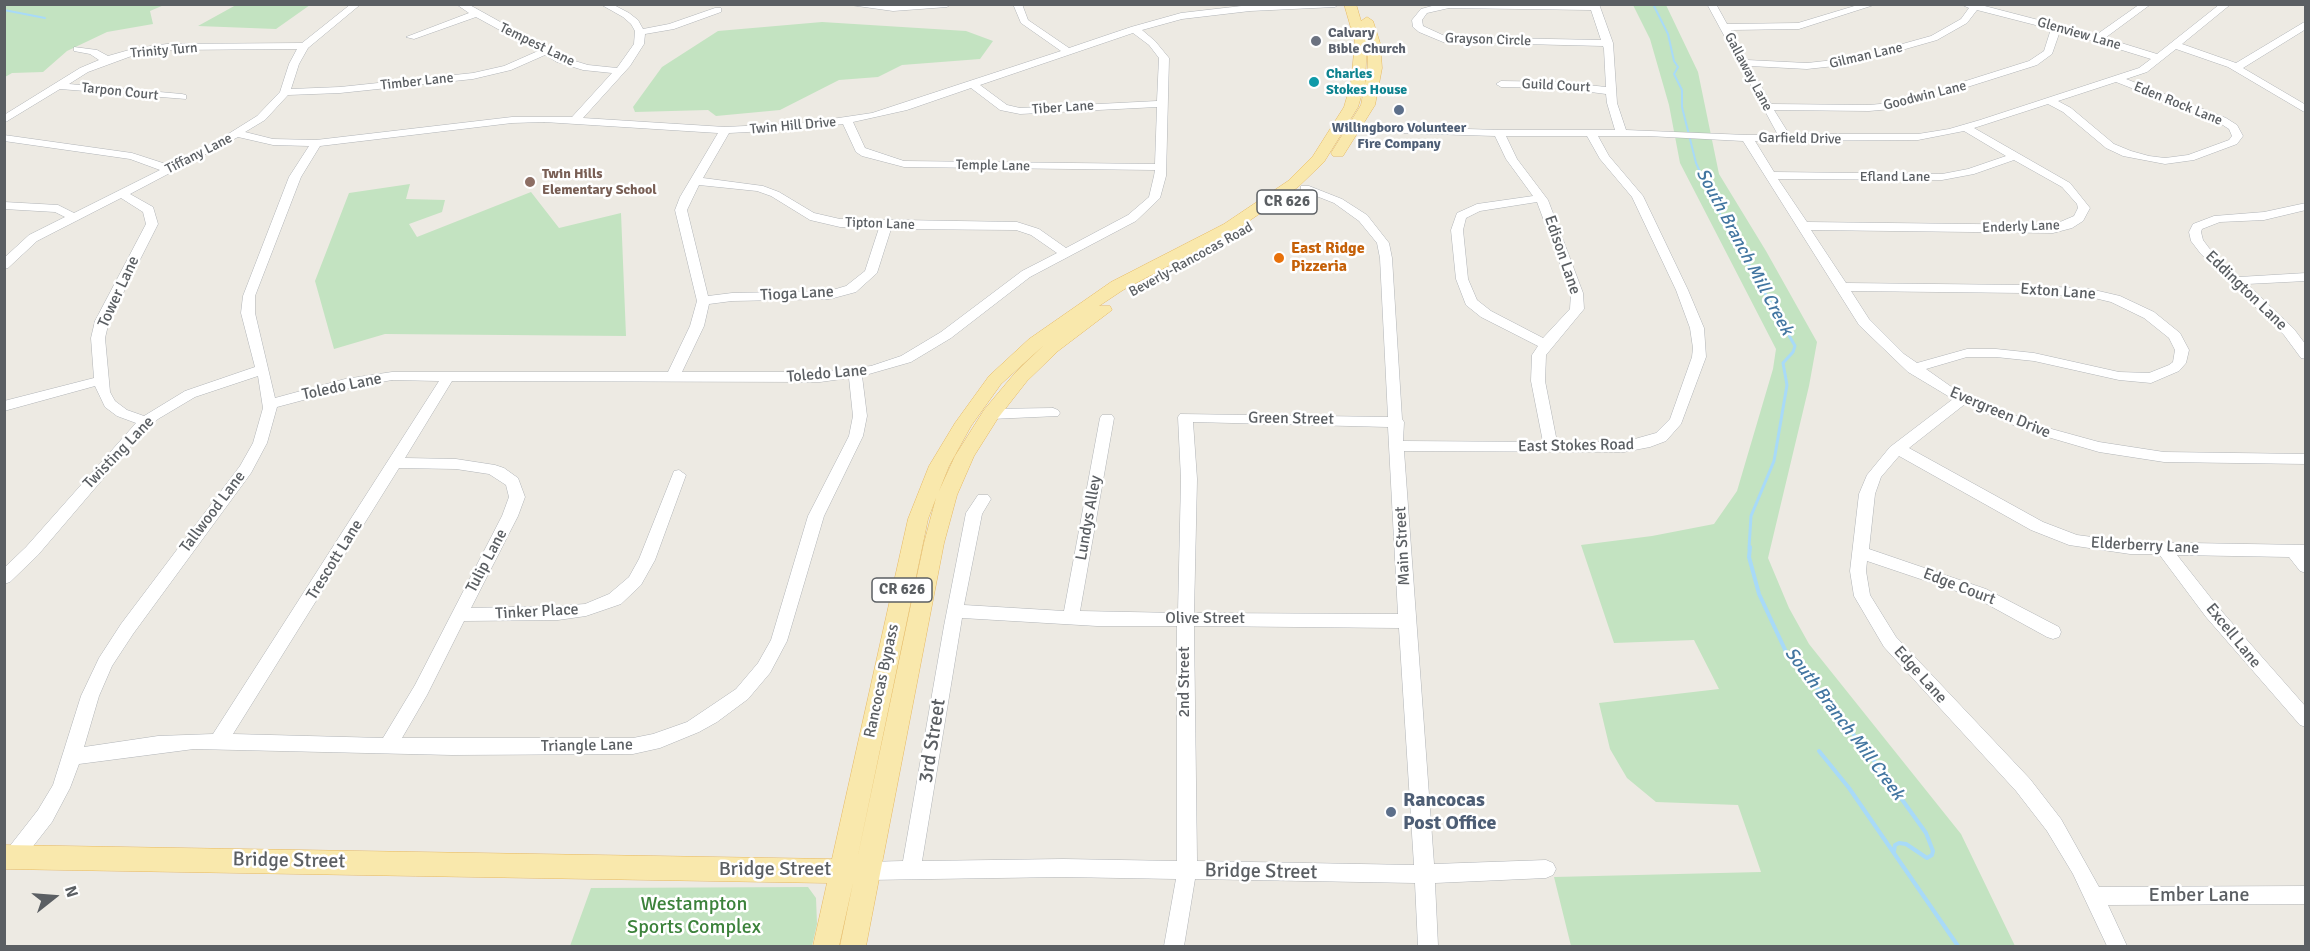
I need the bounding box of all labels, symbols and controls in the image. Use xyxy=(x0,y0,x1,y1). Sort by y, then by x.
street label: Glenview Lane xyxy=(2035,14,2123,54)
street label: Tempest Lane xyxy=(497,20,577,70)
place label: Calvary Bible Church xyxy=(1328,25,1406,57)
street label: Grayson Circle xyxy=(1445,30,1531,50)
street label: Gallaway Lane xyxy=(1720,30,1776,114)
marker: Calvary Bible Church xyxy=(1309,34,1323,48)
street label: Gilman Lane xyxy=(1828,39,1904,73)
street label: Trinity Turn xyxy=(130,40,198,62)
place label: Charles Stokes House xyxy=(1326,66,1407,98)
street label: Timber Lane xyxy=(380,70,454,94)
marker: Charles Stokes House xyxy=(1307,75,1321,89)
street label: Guild Court xyxy=(1521,76,1591,96)
street label: Goodwin Lane xyxy=(1882,78,1968,114)
street label: Eden Rock Lane xyxy=(2131,79,2225,129)
street label: Tarpon Court xyxy=(81,80,159,104)
street label: Tiber Lane xyxy=(1031,97,1095,119)
marker: Willingboro Volunteer Fire Company xyxy=(1392,103,1406,117)
street label: Twin Hill Drive xyxy=(749,114,837,138)
place label: Willingboro Volunteer Fire Company xyxy=(1332,120,1466,152)
street label: Tiffany Lane xyxy=(163,130,235,178)
street label: Garfield Drive xyxy=(1759,130,1841,148)
street label: Temple Lane xyxy=(956,157,1030,175)
water label: South Branch Mill Creek xyxy=(1691,165,1797,339)
place label: Twin Hills Elementary School xyxy=(542,166,657,198)
street label: Efland Lane xyxy=(1860,169,1930,185)
marker: Twin Hills Elementary School xyxy=(523,175,537,189)
road number: CR 626 xyxy=(1257,190,1317,214)
street label: Edison Lane xyxy=(1540,213,1584,297)
street label: Tipton Lane xyxy=(845,214,915,234)
street label: Enderly Lane xyxy=(1982,217,2060,237)
street label: Beverly-Rancocas Road xyxy=(1126,219,1256,301)
place label: East Ridge Pizzeria xyxy=(1291,239,1365,277)
street label: Eddington Lane xyxy=(2201,247,2291,335)
marker: East Ridge Pizzeria xyxy=(1272,251,1286,265)
street label: Tower Lane xyxy=(94,253,144,331)
street label: Exton Lane xyxy=(2020,280,2096,304)
street label: Tioga Lane xyxy=(760,282,834,306)
street label: Toledo Lane xyxy=(786,361,868,387)
street label: Toledo Lane xyxy=(301,369,383,405)
street label: Evergreen Drive xyxy=(1947,383,2053,443)
street label: Green Street xyxy=(1248,409,1334,429)
street label: Twisting Lane xyxy=(80,413,158,493)
street label: East Stokes Road xyxy=(1518,435,1634,457)
street label: Tallwood Lane xyxy=(176,468,250,556)
street label: Lundys Alley xyxy=(1072,474,1106,562)
street label: Main Street xyxy=(1391,506,1415,586)
street label: Trescott Lane xyxy=(303,516,367,604)
street label: Tulip Lane xyxy=(462,526,512,596)
street label: Elderberry Lane xyxy=(2090,534,2200,558)
street label: Edge Court xyxy=(1920,564,1998,610)
road number: CR 626 xyxy=(872,578,932,602)
street label: Tinker Place xyxy=(495,600,579,624)
street label: Excell Lane xyxy=(2201,600,2265,672)
street label: Olive Street xyxy=(1165,609,1245,629)
street label: Rancocas Bypass xyxy=(861,622,903,740)
street label: Edge Lane xyxy=(1889,642,1951,708)
water label: South Branch Mill Creek xyxy=(1780,643,1908,805)
street label: 2nd Street xyxy=(1175,646,1195,718)
street label: 3rd Street xyxy=(914,697,952,785)
street label: Triangle Lane xyxy=(541,736,633,756)
place label: Rancocas Post Office xyxy=(1403,789,1497,836)
marker: Rancocas Post Office xyxy=(1384,805,1398,819)
street label: Bridge Street xyxy=(232,848,346,874)
street label: Bridge Street xyxy=(719,858,831,882)
street label: Bridge Street xyxy=(1204,859,1318,885)
north arrow xyxy=(24,867,84,927)
text: N xyxy=(60,883,82,900)
street label: Ember Lane xyxy=(2149,884,2249,908)
park label: Westampton Sports Complex xyxy=(627,893,761,940)

